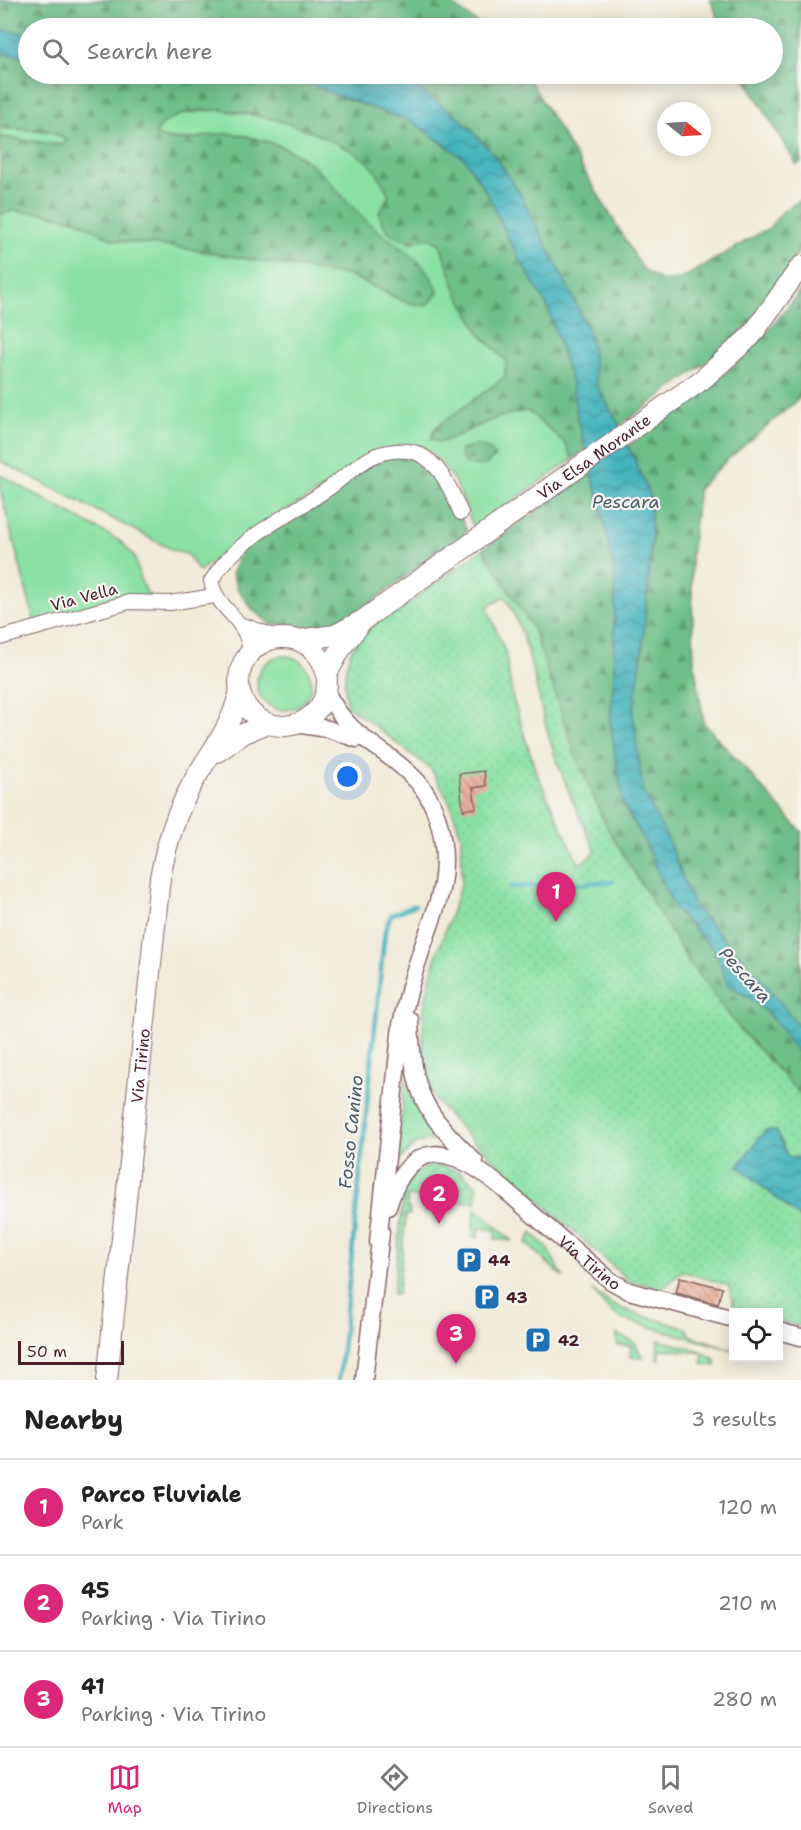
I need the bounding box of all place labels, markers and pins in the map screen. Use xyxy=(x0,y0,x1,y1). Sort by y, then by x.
pin: 1 xyxy=(536,872,576,922)
pin: 2 xyxy=(420,1174,458,1224)
parking icon: 44 xyxy=(454,1245,484,1275)
place label: 44 xyxy=(488,1250,510,1271)
parking icon: 43 xyxy=(472,1282,502,1312)
place label: 43 xyxy=(506,1287,528,1308)
pin: 3 xyxy=(436,1314,476,1364)
parking icon: 42 xyxy=(523,1325,553,1355)
place label: 42 xyxy=(558,1330,580,1351)

